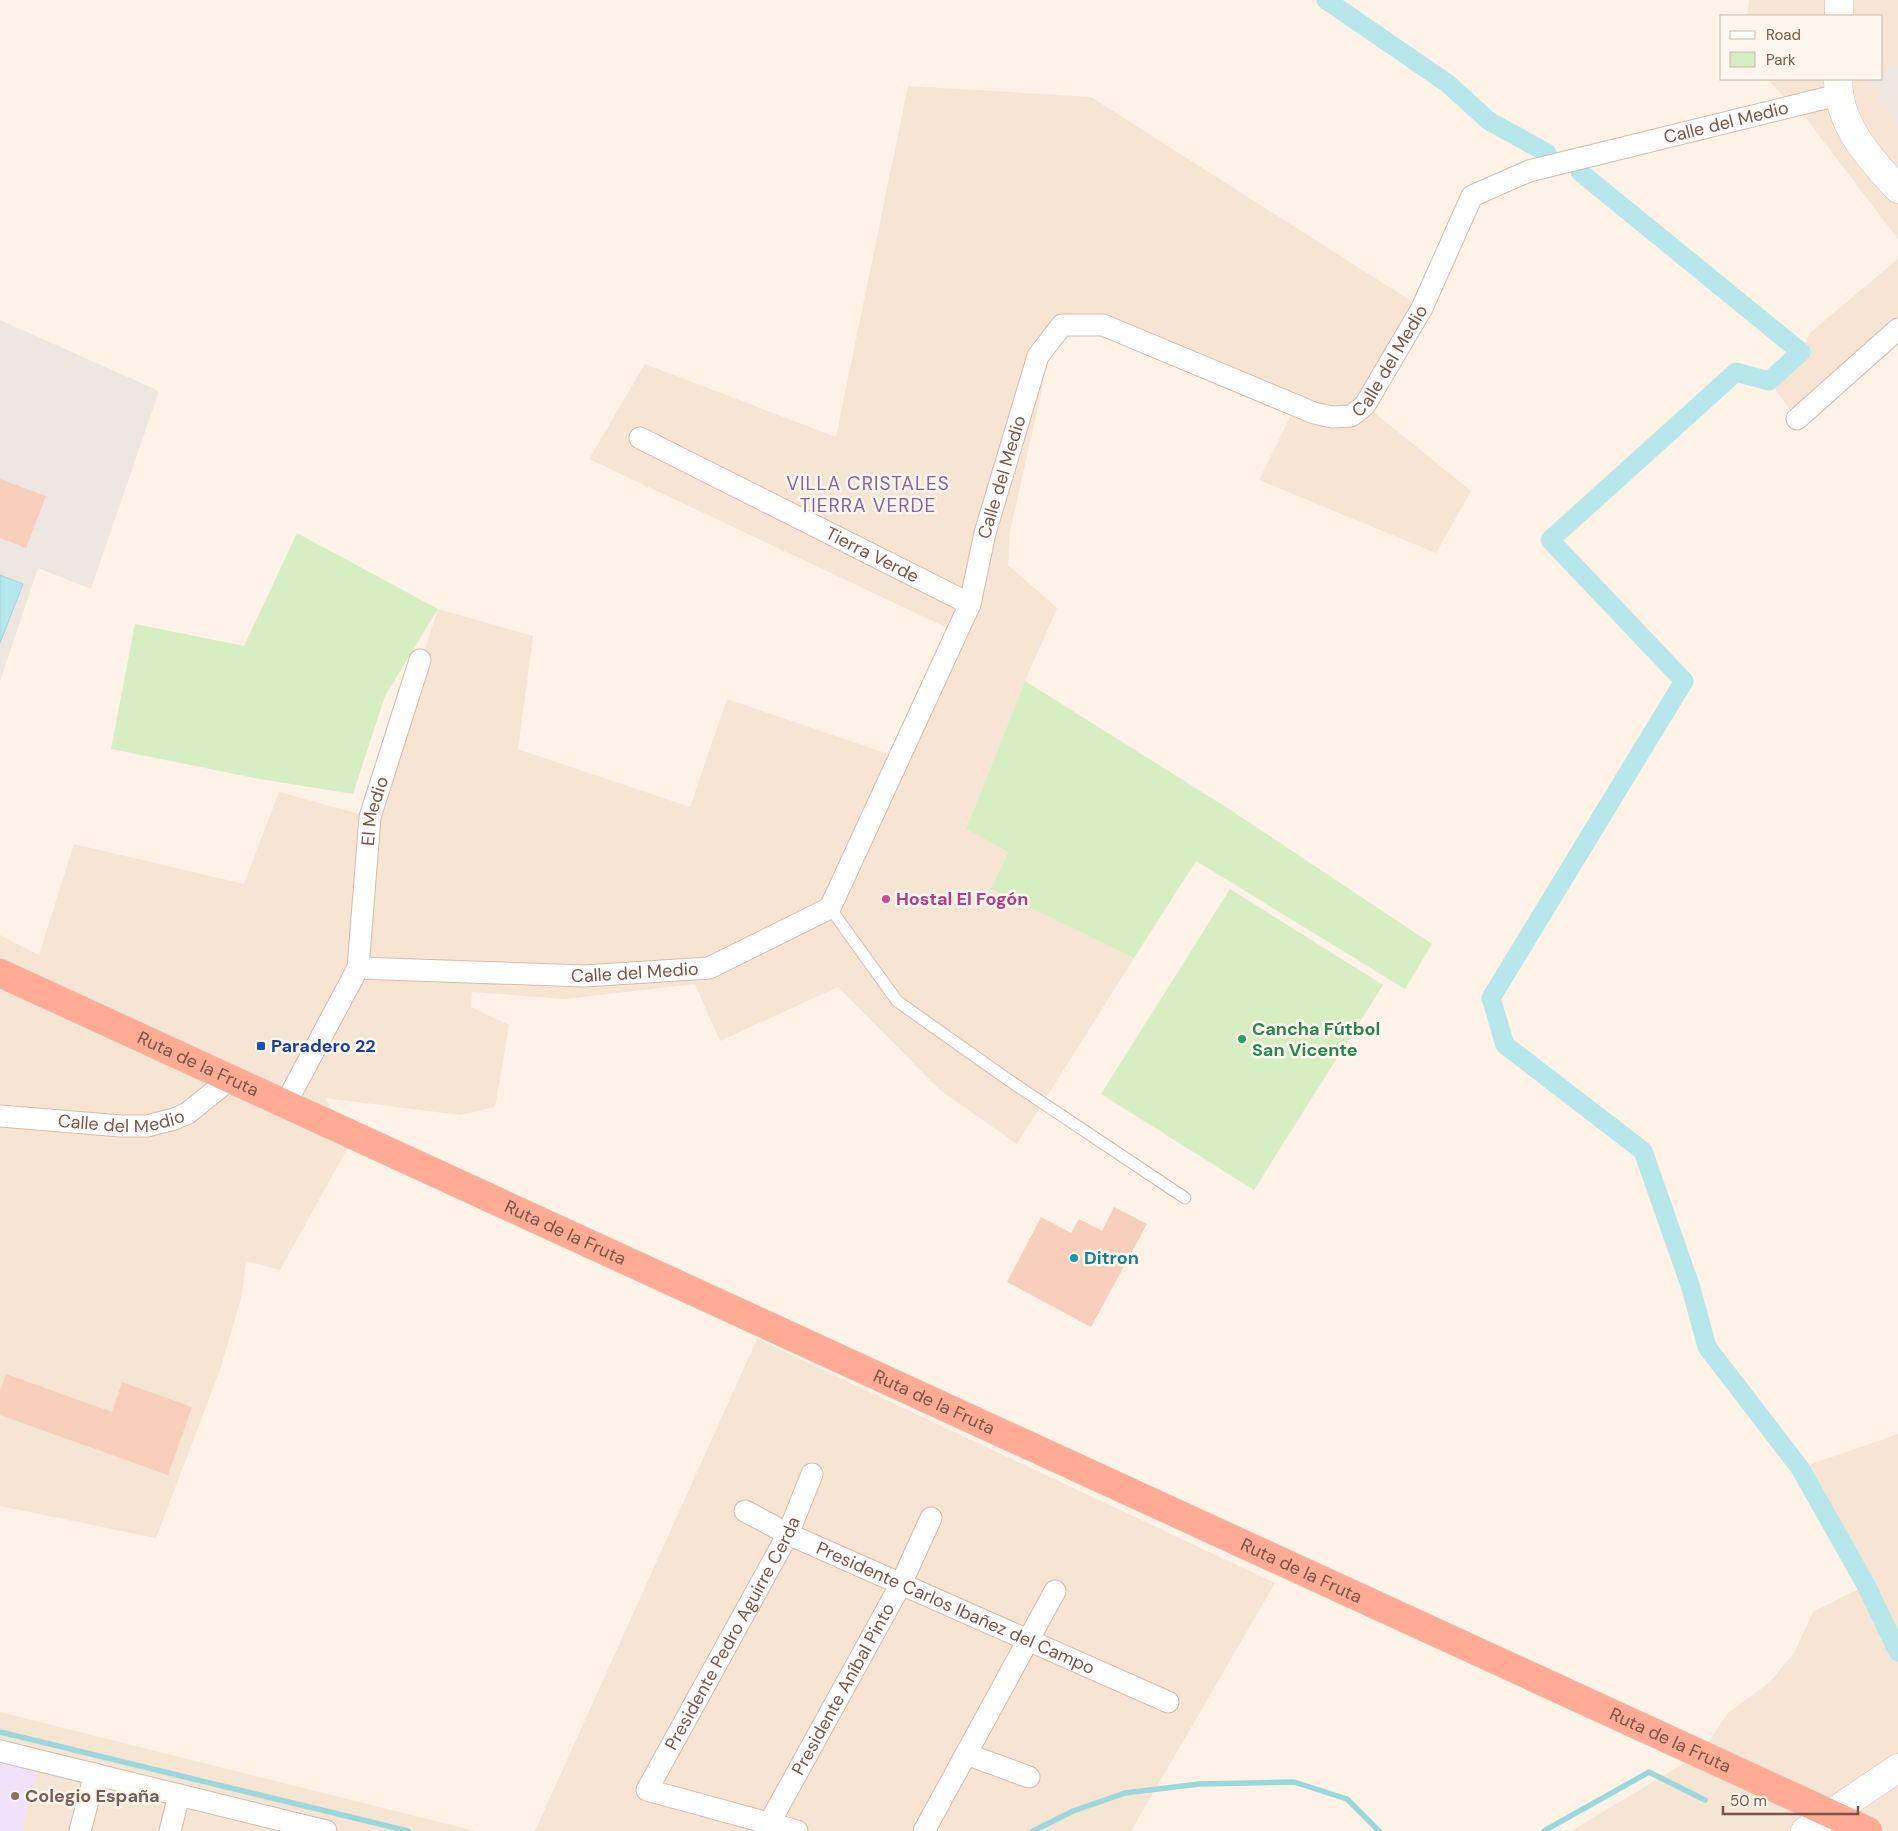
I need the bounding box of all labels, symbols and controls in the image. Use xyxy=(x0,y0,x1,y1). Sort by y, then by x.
legend xyxy=(1720,15,1883,80)
text: Road xyxy=(1766,25,1801,45)
text: Park xyxy=(1766,50,1796,70)
street label: Calle del Medio xyxy=(1661,96,1791,149)
street label: Calle del Medio xyxy=(1347,300,1433,423)
street label: Calle del Medio xyxy=(972,413,1032,542)
district label: VILLA CRISTALES TIERRA VERDE xyxy=(786,471,950,518)
street label: Tierra Verde xyxy=(822,521,923,588)
street label: El Medio xyxy=(356,773,394,847)
place label: Hostal El Fogón xyxy=(896,887,1028,911)
marker: Hostal El Fogón xyxy=(880,893,892,905)
street label: Calle del Medio xyxy=(571,957,699,988)
place label: Cancha Fútbol San Vicente xyxy=(1252,1017,1380,1062)
street label: Ruta de la Fruta xyxy=(134,1026,263,1102)
marker: Cancha Fútbol San Vicente xyxy=(1236,1033,1248,1045)
place label: Paradero 22 xyxy=(271,1034,376,1058)
marker: Paradero 22 xyxy=(255,1040,267,1052)
street label: Calle del Medio xyxy=(57,1104,188,1138)
street label: Ruta de la Fruta xyxy=(501,1194,630,1271)
place label: Ditron xyxy=(1084,1246,1139,1270)
marker: Ditron xyxy=(1068,1252,1080,1264)
street label: Ruta de la Fruta xyxy=(870,1364,999,1440)
street label: Presidente Pedro Aguirre Cerda xyxy=(659,1513,806,1754)
street label: Ruta de la Fruta xyxy=(1237,1532,1366,1609)
street label: Presidente Carlos Ibañez del Campo xyxy=(813,1536,1099,1680)
street label: Presidente Aníbal Pinto xyxy=(786,1599,900,1779)
street label: Ruta de la Fruta xyxy=(1606,1702,1735,1778)
place label: Colegio España xyxy=(25,1784,160,1808)
scale bar xyxy=(1723,1784,1858,1816)
marker: Colegio España xyxy=(9,1790,21,1802)
text: 50 m xyxy=(1730,1791,1767,1811)

